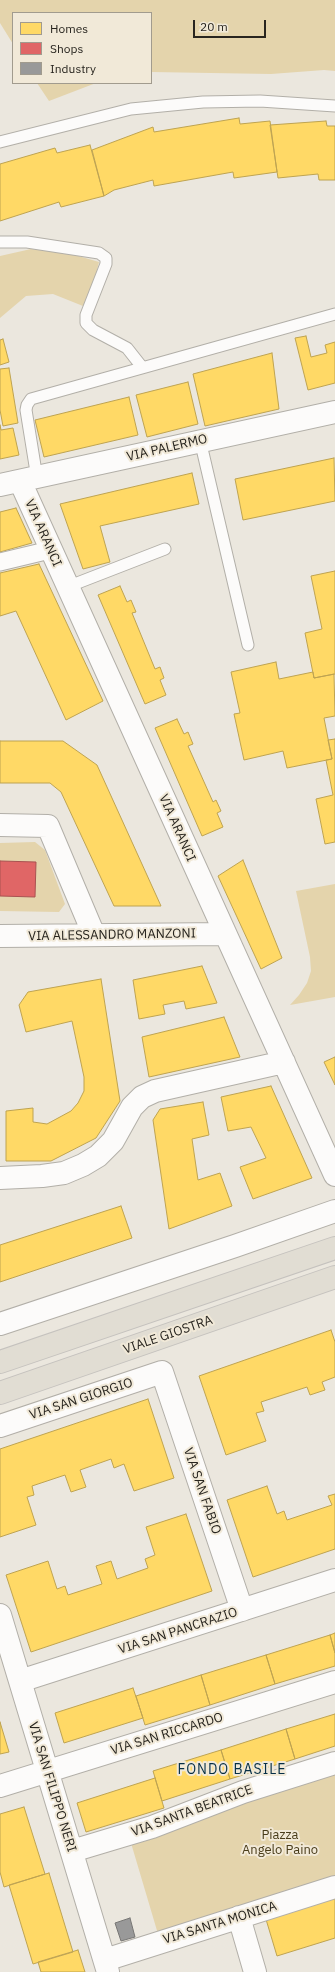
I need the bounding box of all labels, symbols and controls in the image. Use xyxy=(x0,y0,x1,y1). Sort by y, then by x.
legend xyxy=(12,12,152,84)
scale bar xyxy=(195,12,268,38)
text: 20 m xyxy=(200,19,228,34)
text: Homes xyxy=(50,21,88,36)
text: Shops xyxy=(50,41,83,56)
text: Industry xyxy=(50,61,96,76)
street label: VIA PALERMO xyxy=(125,431,209,465)
street label: VIA ARANCI xyxy=(21,497,65,569)
street label: VIA ARANCI xyxy=(155,792,199,864)
street label: VIA ALESSANDRO MANZONI xyxy=(28,926,196,944)
street label: VIALE GIOSTRA xyxy=(121,1312,215,1358)
street label: VIA SAN GIORGIO xyxy=(27,1375,135,1423)
street label: VIA SAN FABIO xyxy=(180,1446,224,1536)
street label: VIA SAN PANCRAZIO xyxy=(117,1604,239,1658)
street label: VIA SAN RICCARDO xyxy=(109,1709,225,1759)
street label: VIA SAN FILIPPO NERI xyxy=(25,1720,79,1854)
district label: FONDO BASILE xyxy=(178,1762,286,1778)
street label: VIA SANTA BEATRICE xyxy=(129,1782,255,1840)
park label: Piazza Angelo Paino xyxy=(242,1827,318,1858)
street label: VIA SANTA MONICA xyxy=(161,1898,279,1948)

